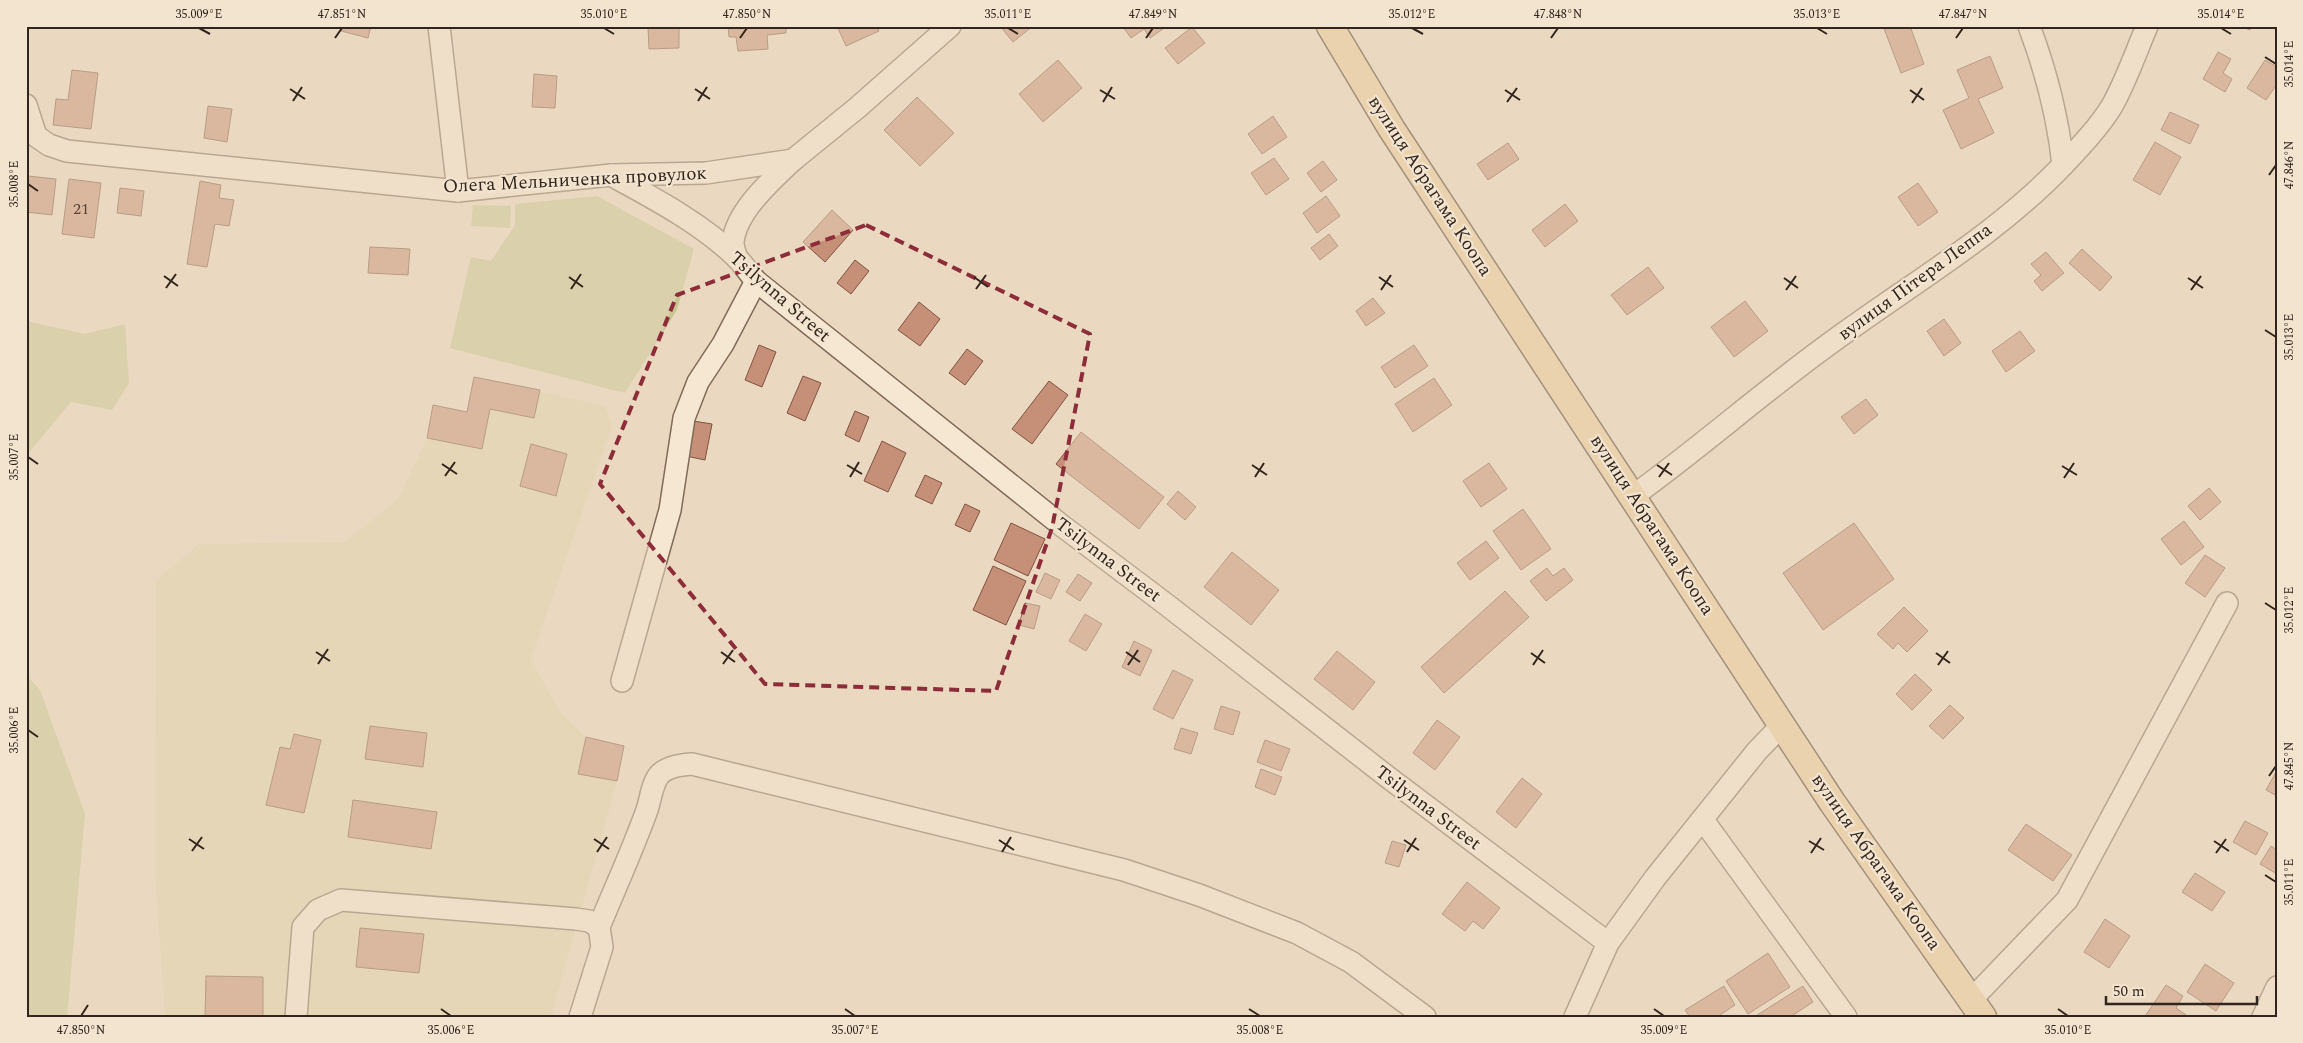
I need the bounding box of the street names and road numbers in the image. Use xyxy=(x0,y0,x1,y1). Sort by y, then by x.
street label: вулиця Абрагама Коопа xyxy=(1361,90,1500,283)
street label: Олега Мельниченка провулок xyxy=(442,159,708,201)
street label: вулиця Пітера Леппа xyxy=(1832,215,1999,348)
street label: Tsilynna Street xyxy=(723,245,838,350)
street label: вулиця Абрагама Коопа xyxy=(1583,429,1722,622)
street label: Tsilynna Street xyxy=(1049,510,1168,610)
street label: Tsilynna Street xyxy=(1369,758,1488,858)
street label: вулиця Абрагама Коопа xyxy=(1804,767,1949,957)

